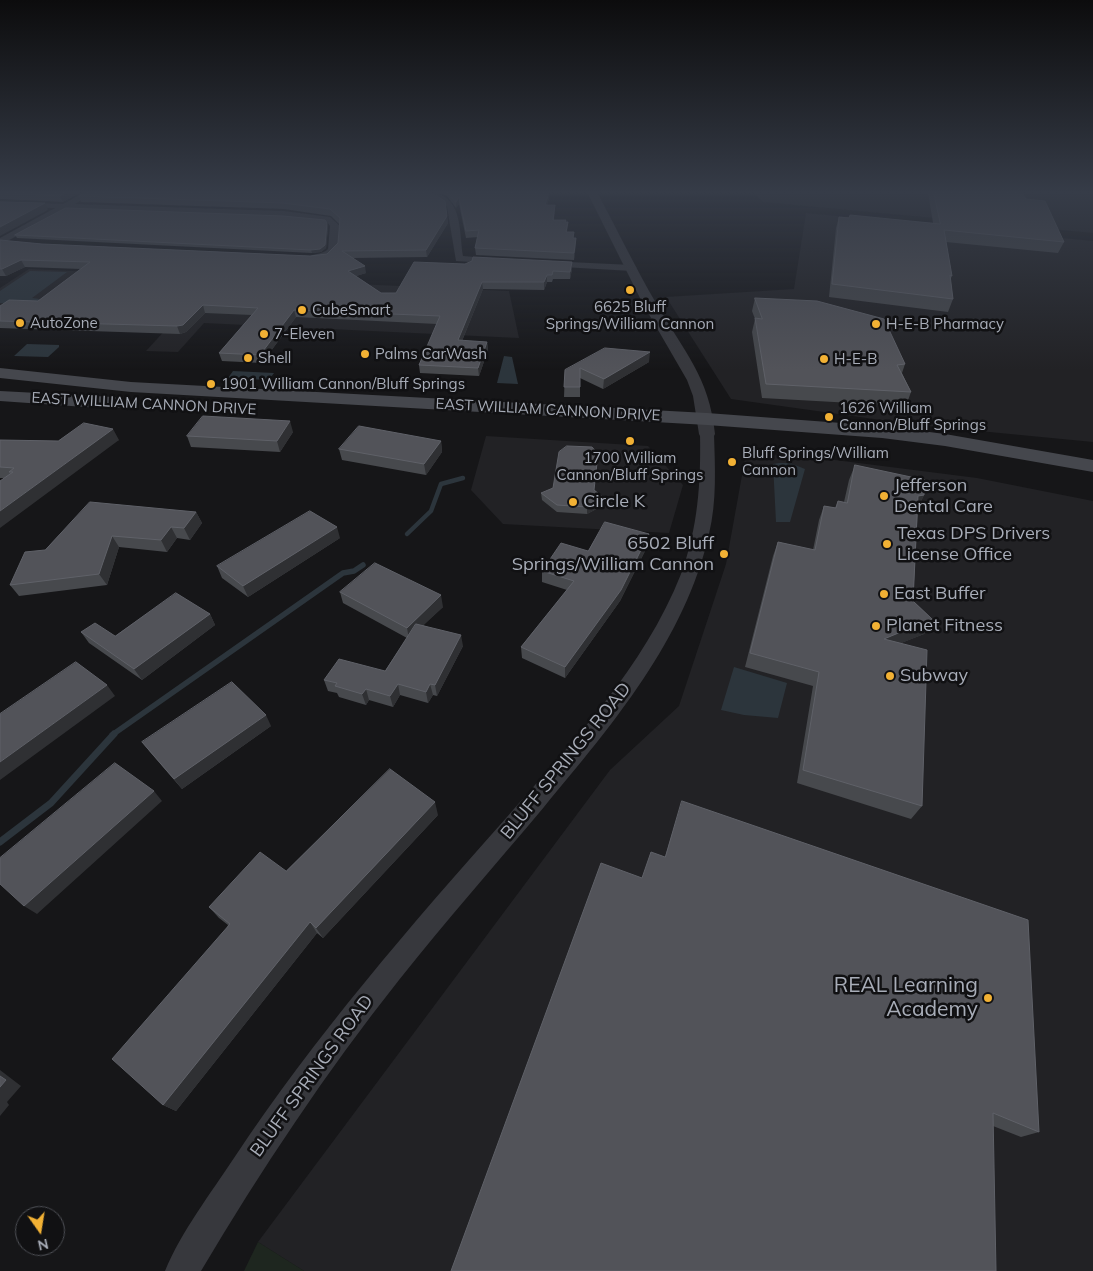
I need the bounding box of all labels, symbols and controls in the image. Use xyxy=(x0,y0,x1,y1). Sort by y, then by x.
marker: 6625 Bluff Springs/William Cannon xyxy=(624,284,636,296)
place label: 6625 Bluff Springs/William Cannon xyxy=(546,298,714,333)
place label: CubeSmart xyxy=(312,301,391,319)
marker: CubeSmart xyxy=(296,304,308,316)
place label: AutoZone xyxy=(30,314,98,332)
place label: H-E-B Pharmacy xyxy=(886,315,1004,333)
marker: AutoZone xyxy=(14,317,26,329)
marker: H-E-B Pharmacy xyxy=(870,318,882,330)
place label: 7-Eleven xyxy=(274,325,335,343)
marker: 7-Eleven xyxy=(258,328,270,340)
place label: Palms CarWash xyxy=(375,345,487,363)
marker: Palms CarWash xyxy=(359,348,371,360)
place label: Shell xyxy=(258,349,291,367)
place label: H-E-B xyxy=(834,350,877,368)
marker: Shell xyxy=(242,352,254,364)
marker: H-E-B xyxy=(818,353,830,365)
place label: 1901 William Cannon/Bluff Springs xyxy=(221,375,465,393)
marker: 1901 William Cannon/Bluff Springs xyxy=(205,378,217,390)
street label: EAST WILLIAM CANNON DRIVE xyxy=(31,389,257,419)
street label: EAST WILLIAM CANNON DRIVE xyxy=(435,395,661,425)
place label: 1626 William Cannon/Bluff Springs xyxy=(839,399,986,434)
marker: 1626 William Cannon/Bluff Springs xyxy=(823,411,835,423)
marker: 1700 William Cannon/Bluff Springs xyxy=(624,435,636,447)
place label: Bluff Springs/William Cannon xyxy=(742,444,889,479)
place label: 1700 William Cannon/Bluff Springs xyxy=(556,449,704,484)
marker: Bluff Springs/William Cannon xyxy=(726,456,738,468)
place label: Jefferson Dental Care xyxy=(894,475,993,518)
marker: Jefferson Dental Care xyxy=(878,490,890,502)
place label: Circle K xyxy=(583,491,645,513)
marker: Circle K xyxy=(567,496,579,508)
place label: Texas DPS Drivers License Office xyxy=(897,523,1050,566)
place label: 6502 Bluff Springs/William Cannon xyxy=(512,533,714,576)
marker: Texas DPS Drivers License Office xyxy=(881,538,893,550)
marker: 6502 Bluff Springs/William Cannon xyxy=(718,548,730,560)
place label: East Buffer xyxy=(894,583,986,605)
marker: East Buffer xyxy=(878,588,890,600)
place label: Planet Fitness xyxy=(886,615,1003,637)
marker: Planet Fitness xyxy=(870,620,882,632)
place label: Subway xyxy=(900,665,968,687)
marker: Subway xyxy=(884,670,896,682)
street label: BLUFF SPRINGS ROAD xyxy=(496,678,636,844)
place label: REAL Learning Academy xyxy=(834,973,978,1023)
street label: BLUFF SPRINGS ROAD xyxy=(246,991,378,1161)
marker: REAL Learning Academy xyxy=(982,992,994,1004)
north arrow xyxy=(15,1206,65,1256)
text: N xyxy=(36,1235,50,1255)

